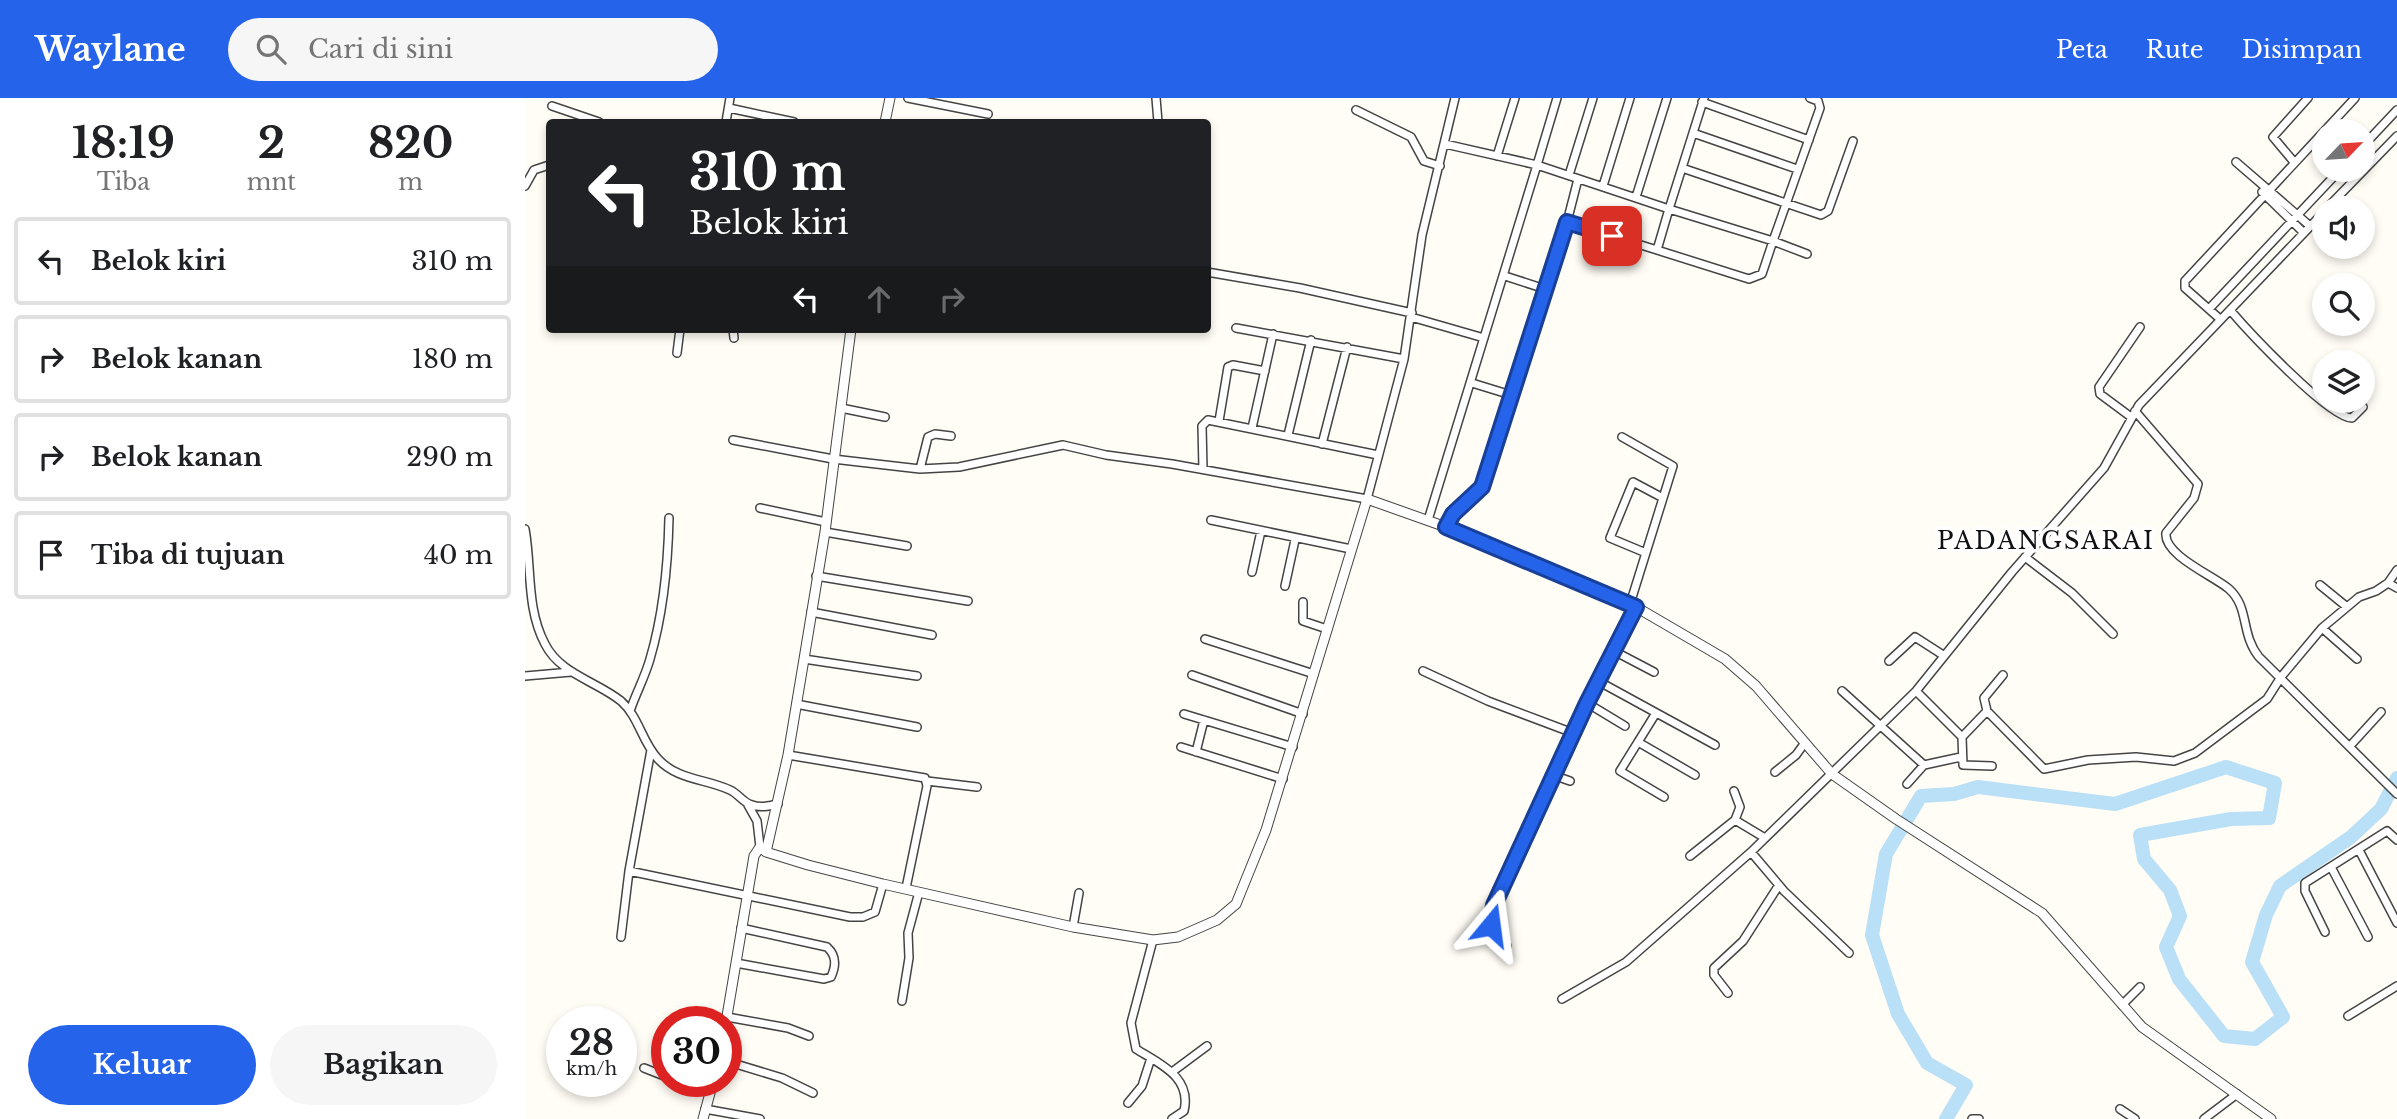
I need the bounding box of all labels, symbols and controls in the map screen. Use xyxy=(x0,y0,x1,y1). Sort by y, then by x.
search box xyxy=(228,18,718,81)
text: Waylane xyxy=(35,29,186,70)
icon: search xyxy=(252,30,290,68)
text: Cari di sini xyxy=(308,33,453,65)
text: Peta xyxy=(2056,35,2108,64)
text: Rute xyxy=(2146,35,2204,64)
text: Disimpan xyxy=(2242,35,2362,64)
text: 18:19 xyxy=(72,117,175,169)
text: 2 xyxy=(258,117,285,169)
text: 820 xyxy=(368,117,453,169)
north arrow xyxy=(2312,119,2375,182)
map controls xyxy=(2312,119,2375,413)
text: 310 m xyxy=(689,142,846,203)
icon: left xyxy=(574,147,665,238)
text: Tiba xyxy=(97,168,150,196)
text: mnt xyxy=(247,168,296,196)
text: m xyxy=(398,168,423,196)
button: sound xyxy=(2312,196,2375,259)
text: Belok kiri xyxy=(689,203,848,243)
pin xyxy=(1582,206,1642,266)
icon: arrive xyxy=(1593,217,1631,255)
icon: left xyxy=(32,242,70,280)
text: Belok kiri xyxy=(91,245,226,277)
text: 310 m xyxy=(411,245,493,277)
button: search xyxy=(2312,273,2375,336)
icon: left xyxy=(787,280,825,318)
icon: ahead xyxy=(860,280,898,318)
icon: right xyxy=(933,280,971,318)
icon: right xyxy=(32,340,70,378)
text: Belok kanan xyxy=(91,343,262,375)
text: 180 m xyxy=(412,343,493,375)
button: layers xyxy=(2312,350,2375,413)
icon: right xyxy=(32,438,70,476)
text: Belok kanan xyxy=(91,441,262,473)
text: 290 m xyxy=(406,441,493,473)
district label: PADANGSARAI xyxy=(1937,526,2155,555)
icon: arrive xyxy=(32,536,70,574)
text: Tiba di tujuan xyxy=(91,539,285,571)
text: 40 m xyxy=(424,539,493,571)
position arrow xyxy=(1454,888,1528,962)
speed limit sign: 30 xyxy=(651,1006,742,1097)
text: 28 xyxy=(569,1021,614,1064)
button: Keluar xyxy=(28,1025,256,1105)
button: Bagikan xyxy=(270,1025,497,1105)
text: km/h xyxy=(566,1058,617,1080)

